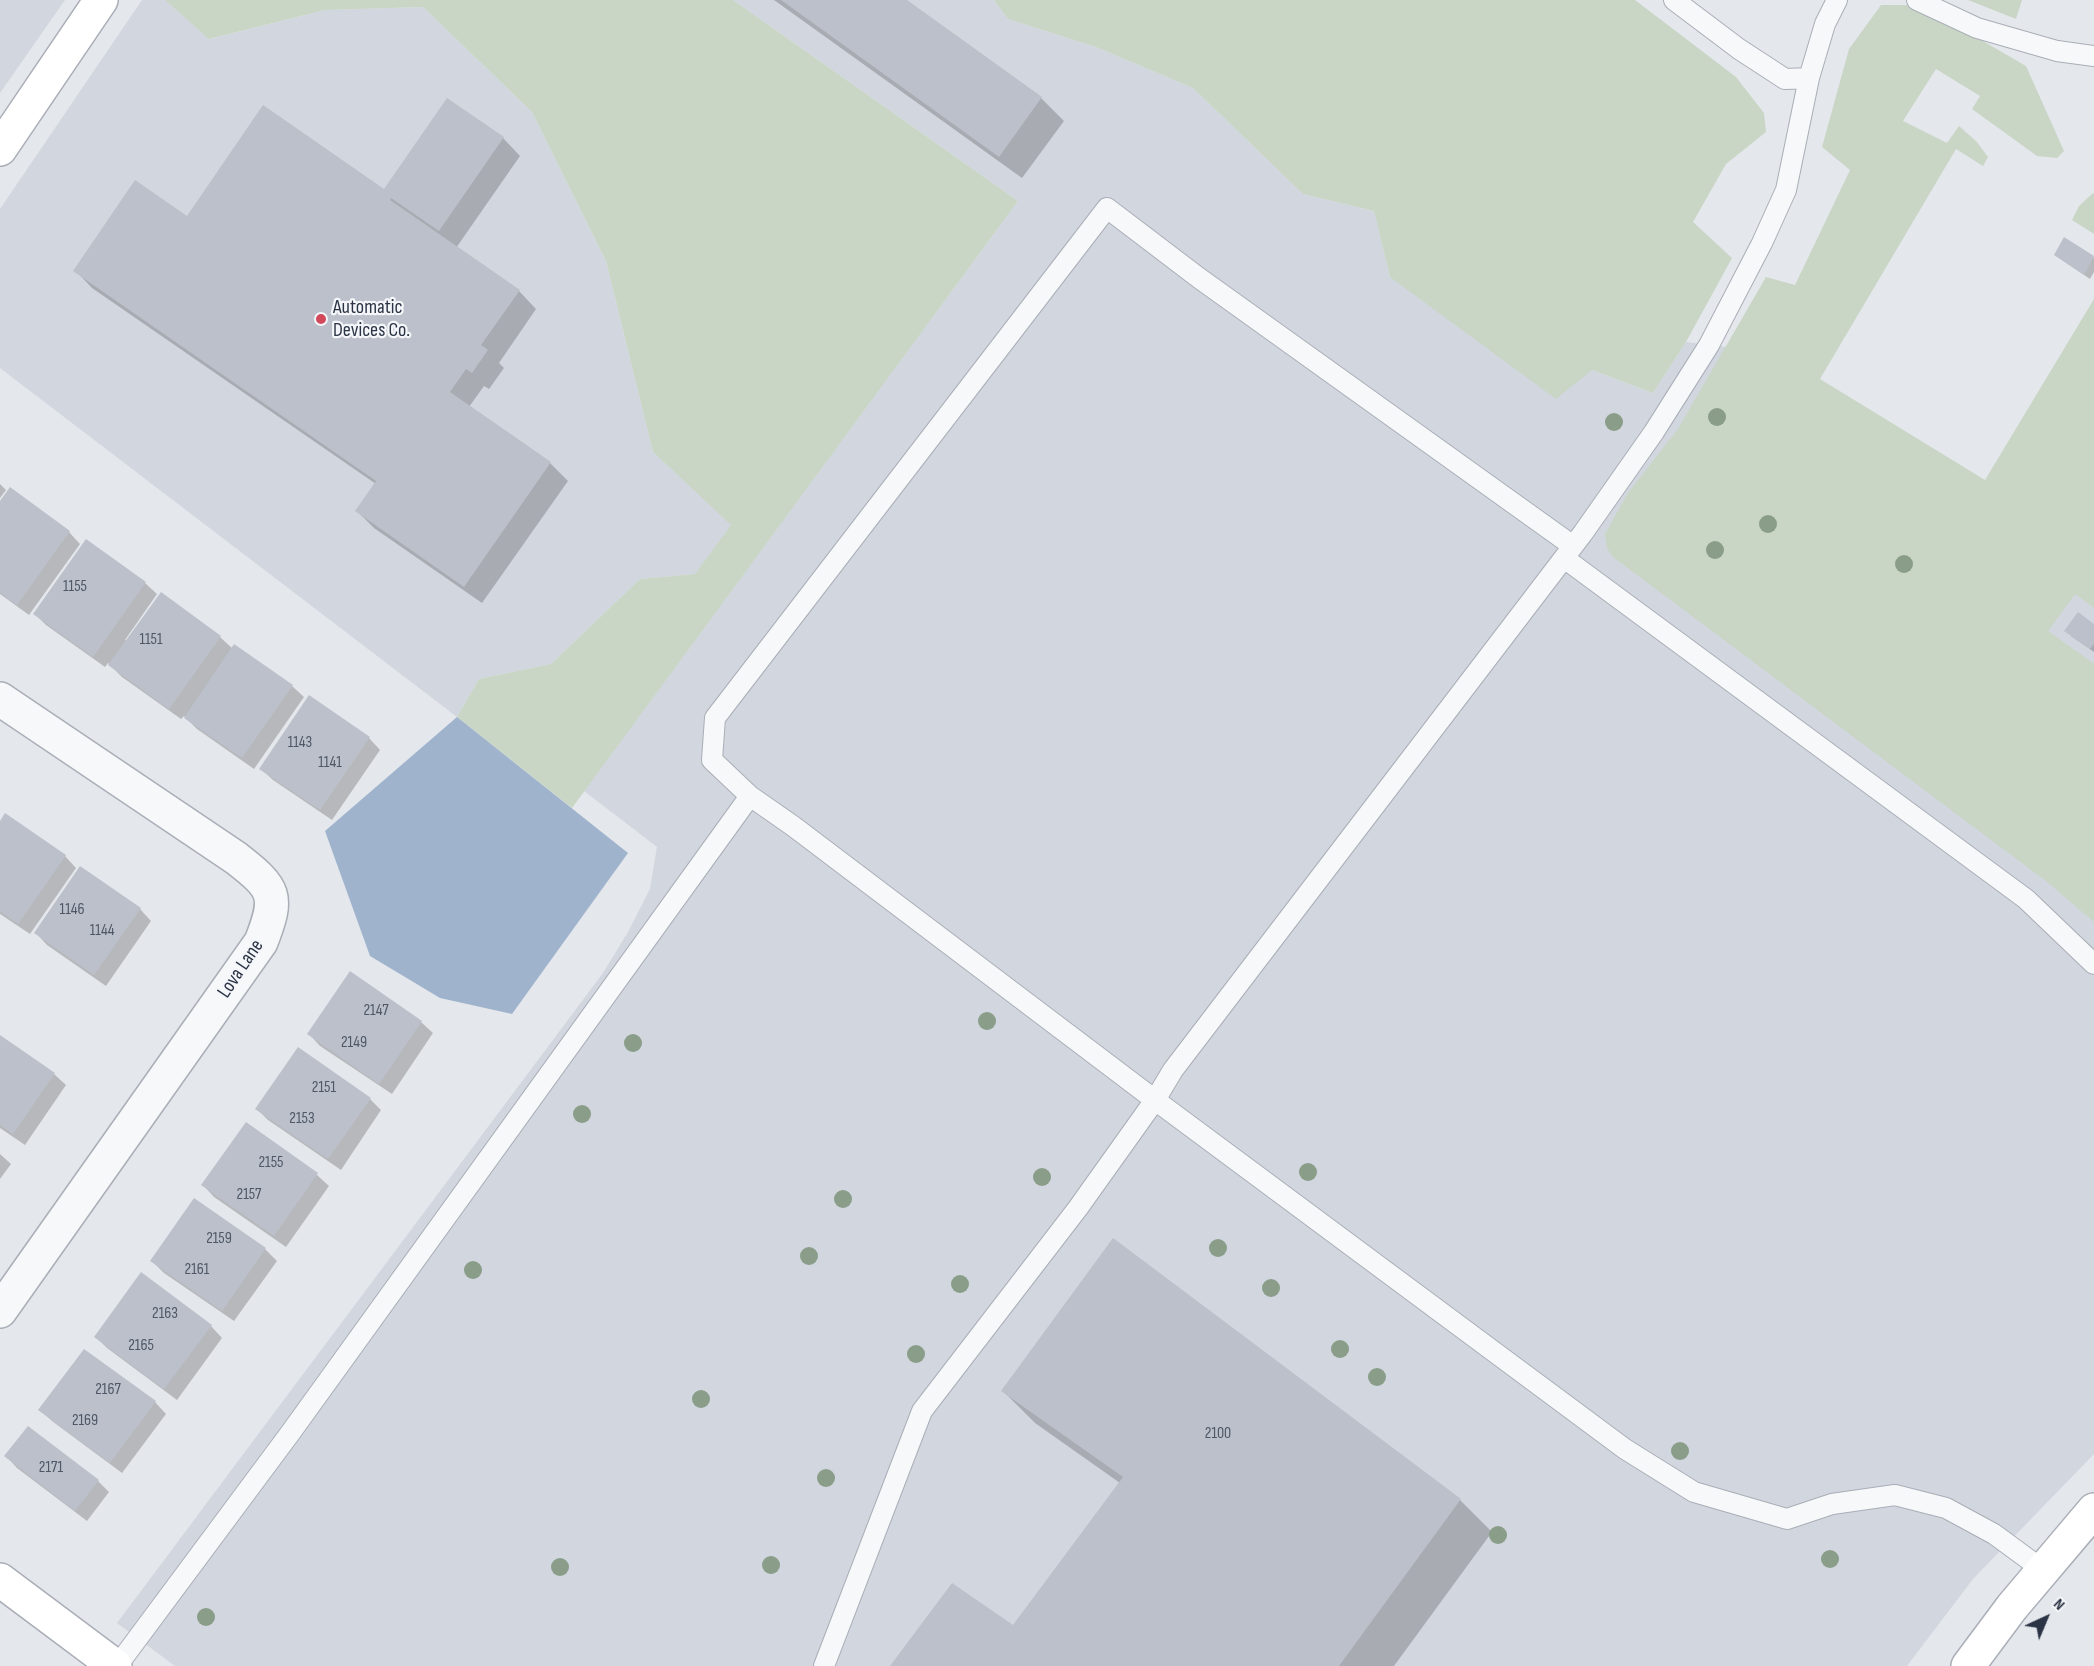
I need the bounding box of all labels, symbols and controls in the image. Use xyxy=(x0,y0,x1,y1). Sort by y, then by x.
place label: Automatic Devices Co. xyxy=(333,296,410,343)
marker: Automatic Devices Co. xyxy=(314,312,328,326)
house number: 1155 xyxy=(63,577,87,597)
house number: 1151 xyxy=(139,630,163,650)
house number: 1143 xyxy=(288,733,312,753)
house number: 1141 xyxy=(318,753,342,773)
house number: 1146 xyxy=(60,900,84,920)
house number: 1144 xyxy=(90,921,114,941)
street label: Lova Lane xyxy=(213,935,269,1003)
house number: 2147 xyxy=(363,1001,389,1021)
house number: 2149 xyxy=(341,1033,367,1053)
house number: 2151 xyxy=(312,1078,336,1098)
house number: 2153 xyxy=(289,1109,315,1129)
house number: 2155 xyxy=(258,1153,284,1173)
house number: 2157 xyxy=(237,1185,261,1205)
house number: 2159 xyxy=(206,1229,232,1249)
house number: 2161 xyxy=(185,1260,209,1280)
house number: 2163 xyxy=(152,1304,178,1324)
house number: 2165 xyxy=(128,1336,154,1356)
house number: 2167 xyxy=(95,1380,121,1400)
house number: 2169 xyxy=(72,1411,98,1431)
house number: 2100 xyxy=(1205,1424,1231,1444)
house number: 2171 xyxy=(39,1458,63,1478)
north arrow xyxy=(2016,1588,2076,1648)
text: N xyxy=(2049,1595,2069,1614)

